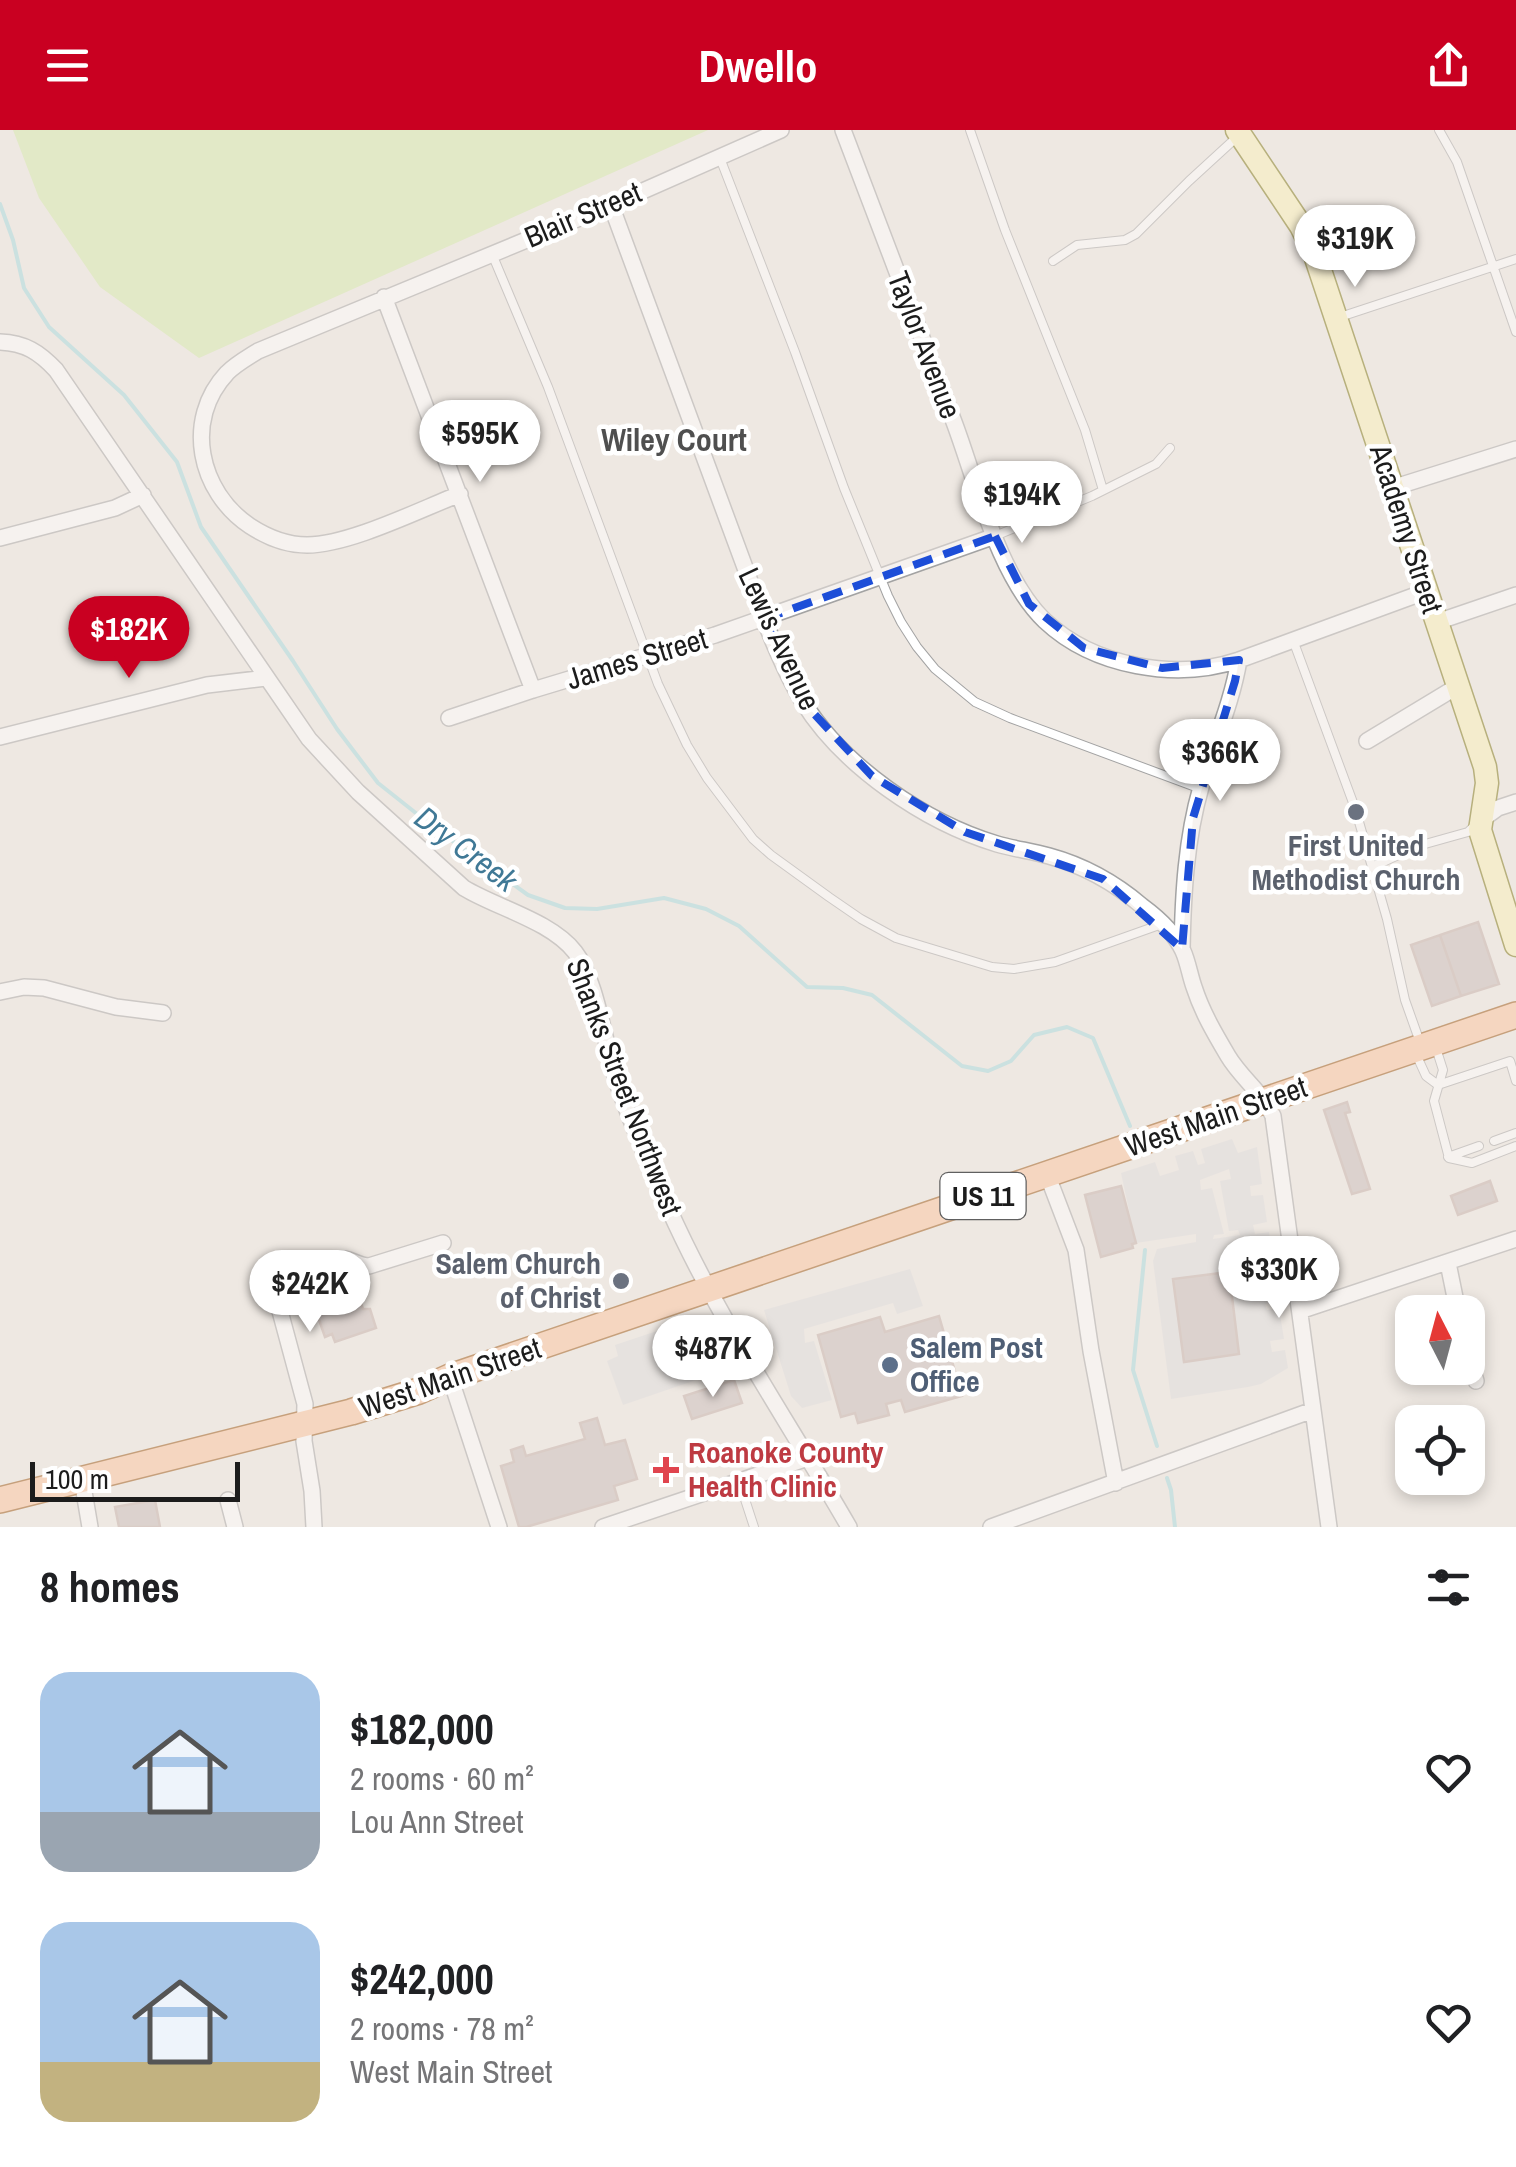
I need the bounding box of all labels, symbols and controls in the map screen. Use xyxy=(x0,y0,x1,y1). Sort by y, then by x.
text: Dwello xyxy=(699,35,817,96)
icon: menu xyxy=(40,38,95,93)
icon: share xyxy=(1421,38,1476,93)
street label: Blair Street xyxy=(518,172,647,257)
pin: $319K xyxy=(1285,205,1425,290)
text: $319K xyxy=(1316,216,1394,259)
street label: Taylor Avenue xyxy=(879,265,971,424)
pin: $595K xyxy=(410,400,550,485)
text: $595K xyxy=(441,411,519,454)
district label: Wiley Court xyxy=(601,418,747,461)
street label: Academy Street xyxy=(1361,438,1453,618)
pin: $194K xyxy=(952,461,1092,546)
text: $194K xyxy=(983,472,1061,515)
street label: Lewis Avenue xyxy=(729,561,830,716)
pin: $182K xyxy=(59,596,199,681)
text: $182K xyxy=(90,607,168,650)
street label: James Street xyxy=(562,618,712,698)
pin: $366K xyxy=(1150,719,1290,804)
text: $366K xyxy=(1181,730,1259,773)
water label: Dry Creek xyxy=(406,796,527,902)
marker: First United Methodist Church xyxy=(1345,801,1367,823)
place label: First United Methodist Church xyxy=(1251,825,1461,899)
street label: Shanks Street Northwest xyxy=(558,952,692,1221)
street label: West Main Street xyxy=(1120,1066,1312,1166)
road number: US 11 xyxy=(940,1173,1026,1219)
pin: $330K xyxy=(1209,1236,1349,1321)
place label: Salem Church of Christ xyxy=(436,1243,601,1317)
text: $330K xyxy=(1240,1247,1318,1290)
pin: $242K xyxy=(240,1250,380,1335)
text: $242K xyxy=(271,1261,349,1304)
marker: Salem Church of Christ xyxy=(610,1270,632,1292)
north arrow xyxy=(1395,1295,1485,1385)
map controls xyxy=(1395,1295,1485,1495)
pin: $487K xyxy=(643,1315,783,1400)
text: $487K xyxy=(674,1326,752,1369)
street label: West Main Street xyxy=(354,1327,546,1427)
place label: Salem Post Office xyxy=(910,1327,1043,1401)
marker: Salem Post Office xyxy=(879,1354,901,1376)
button: locate xyxy=(1395,1405,1485,1495)
place label: Roanoke County Health Clinic xyxy=(688,1432,884,1506)
scale bar xyxy=(30,1457,240,1502)
marker: Roanoke County Health Clinic xyxy=(653,1457,679,1483)
text: 100 m xyxy=(45,1460,109,1498)
text: 8 homes xyxy=(40,1559,180,1615)
icon: filters xyxy=(1421,1560,1476,1615)
text: $182,000 xyxy=(350,1701,494,1757)
icon: home xyxy=(120,1712,240,1832)
icon: heart xyxy=(1421,1745,1476,1800)
text: 2 rooms · 60 m² xyxy=(350,1757,534,1800)
text: Lou Ann Street xyxy=(350,1800,524,1843)
text: $242,000 xyxy=(350,1951,494,2007)
icon: home xyxy=(120,1962,240,2082)
icon: heart xyxy=(1421,1995,1476,2050)
text: 2 rooms · 78 m² xyxy=(350,2007,534,2050)
text: West Main Street xyxy=(350,2050,552,2093)

